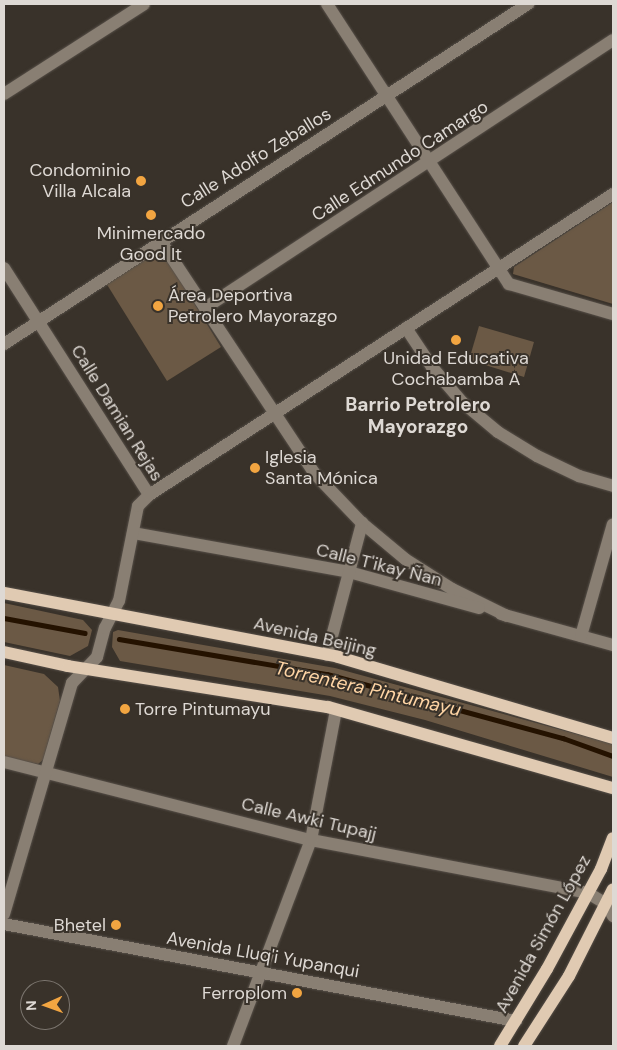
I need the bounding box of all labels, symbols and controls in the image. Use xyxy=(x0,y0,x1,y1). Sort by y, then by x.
street label: Calle Edmundo Camargo xyxy=(308,96,492,226)
street label: Calle Adolfo Zeballos xyxy=(177,103,335,213)
place label: Condominio Villa Alcala xyxy=(29,160,131,202)
marker: Condominio Villa Alcala xyxy=(135,175,147,187)
marker: Minimercado Good It xyxy=(145,209,157,221)
place label: Minimercado Good It xyxy=(97,223,205,266)
place label: Área Deportiva Petrolero Mayorazgo xyxy=(168,285,337,328)
marker: Área Deportiva Petrolero Mayorazgo xyxy=(152,300,164,312)
marker: Unidad Educativa Cochabamba A xyxy=(450,334,462,346)
street label: Calle Damian Rejas xyxy=(66,341,168,485)
place label: Unidad Educativa Cochabamba A xyxy=(383,348,529,390)
district label: Barrio Petrolero Mayorazgo xyxy=(345,394,491,438)
place label: Iglesia Santa Mónica xyxy=(265,447,378,489)
marker: Iglesia Santa Mónica xyxy=(249,462,261,474)
street label: Calle T'ikay Ñan xyxy=(314,539,444,591)
street label: Avenida Beijing xyxy=(252,612,378,662)
water label: Torrentera Pintumayu xyxy=(273,657,463,721)
place label: Torre Pintumayu xyxy=(135,698,270,720)
marker: Torre Pintumayu xyxy=(119,703,131,715)
street label: Calle Awki Tupajj xyxy=(239,793,379,845)
street label: Avenida Simón López xyxy=(491,851,595,1017)
place label: Bhetel xyxy=(54,914,106,936)
marker: Bhetel xyxy=(110,919,122,931)
street label: Avenida Lluq'i Yupanqui xyxy=(165,927,361,983)
north arrow xyxy=(20,980,70,1030)
place label: Ferroplom xyxy=(202,982,287,1004)
marker: Ferroplom xyxy=(291,987,303,999)
text: N xyxy=(22,1000,40,1011)

